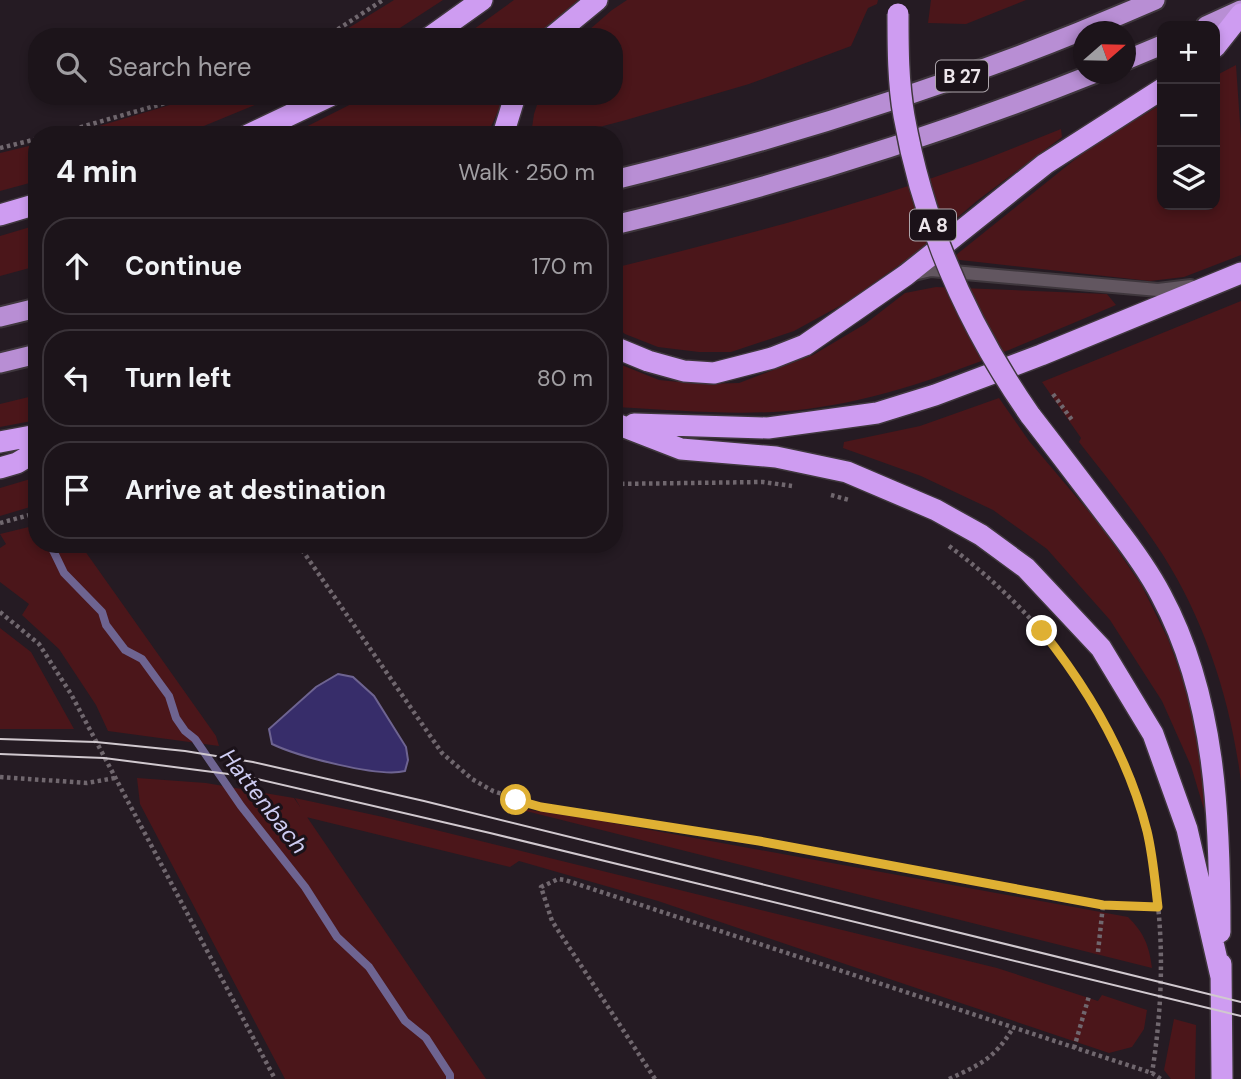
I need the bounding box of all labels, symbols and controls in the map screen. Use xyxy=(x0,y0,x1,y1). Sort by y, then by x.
north arrow xyxy=(1073,21,1136,84)
map controls xyxy=(1157,21,1220,210)
button: + xyxy=(1157,21,1220,84)
search box xyxy=(28,28,623,105)
icon: search xyxy=(52,48,90,86)
text: Search here xyxy=(108,50,251,84)
road number: B 27 xyxy=(936,60,988,92)
button: − xyxy=(1157,84,1220,147)
button: layers xyxy=(1157,147,1220,210)
text: 4 min xyxy=(56,152,138,191)
text: Walk · 250 m xyxy=(458,157,595,187)
road number: A 8 xyxy=(910,210,956,241)
icon: ahead xyxy=(58,247,96,285)
text: Continue xyxy=(125,249,242,283)
text: 170 m xyxy=(532,251,593,281)
icon: left xyxy=(58,359,96,397)
text: Turn left xyxy=(125,361,232,395)
text: 80 m xyxy=(537,363,593,393)
icon: arrive xyxy=(58,471,96,509)
text: Arrive at destination xyxy=(125,473,386,507)
route end xyxy=(1026,615,1057,646)
water label: Hattenbach xyxy=(214,742,314,860)
route start xyxy=(500,784,531,815)

